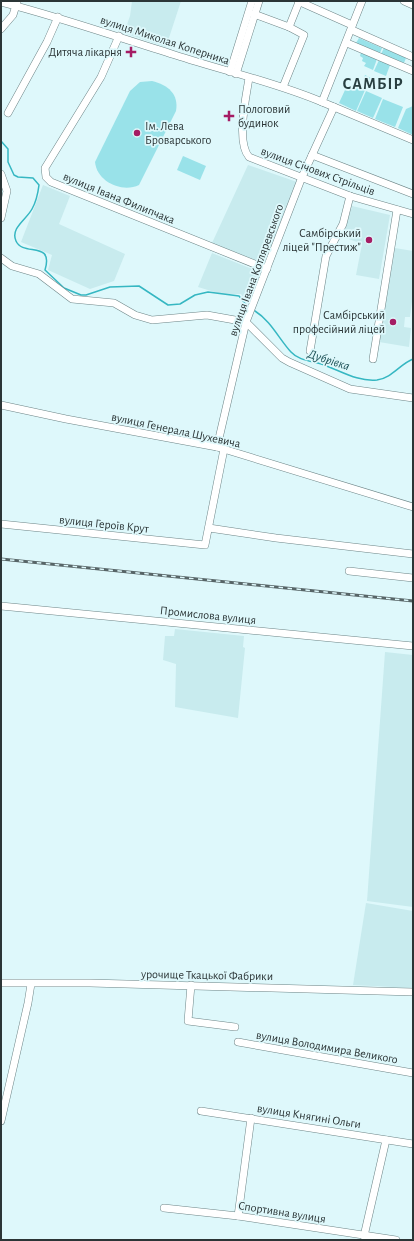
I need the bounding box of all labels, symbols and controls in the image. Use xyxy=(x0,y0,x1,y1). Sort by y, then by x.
street label: вулиця Миколая Коперника xyxy=(99,13,232,68)
place label: Дитяча лікарня xyxy=(48,46,122,58)
marker: Дитяча лікарня xyxy=(125,46,137,58)
district label: САМБІР xyxy=(342,76,404,92)
place label: Пологовий будинок xyxy=(238,103,290,130)
marker: Пологовий будинок xyxy=(223,110,235,122)
place label: Ім. Лева Броварського xyxy=(145,120,211,146)
marker: Ім. Лева Броварського xyxy=(132,128,142,138)
street label: вулиця Січових Стрільців xyxy=(259,145,377,198)
street label: вулиця Івана Филипчака xyxy=(61,170,177,227)
street label: вулиця Івана Котляревського xyxy=(227,202,286,338)
place label: Самбірський ліцей "Престиж" xyxy=(283,227,361,253)
marker: Самбірський ліцей "Престиж" xyxy=(364,235,374,245)
place label: Самбірський професійний ліцей xyxy=(293,309,385,335)
marker: Самбірський професійний ліцей xyxy=(388,317,398,327)
water label: Дубрівка xyxy=(305,347,352,373)
street label: вулиця Генерала Шухевича xyxy=(110,410,242,451)
street label: вулиця Героїв Крут xyxy=(59,513,150,536)
street label: Промислова вулиця xyxy=(159,604,257,627)
street label: урочище Ткацької Фабрики xyxy=(140,968,273,983)
street label: вулиця Володимира Великого xyxy=(255,1029,399,1066)
street label: вулиця Княгині Ольги xyxy=(256,1102,362,1131)
street label: Спортивна вулиця xyxy=(237,1199,327,1226)

